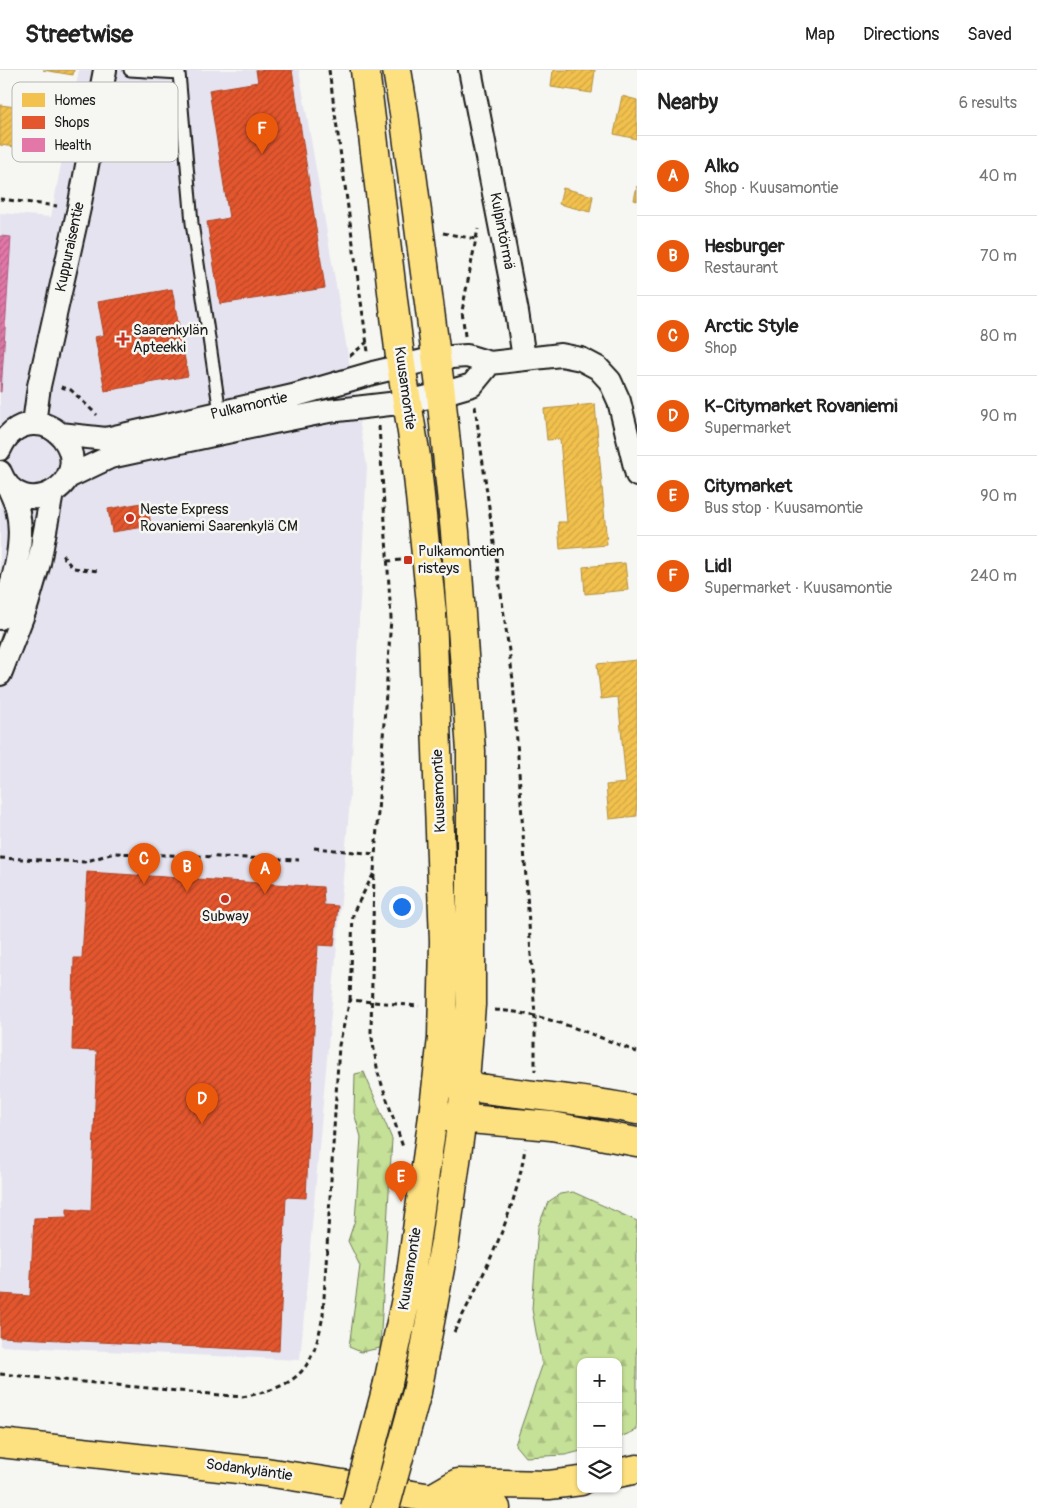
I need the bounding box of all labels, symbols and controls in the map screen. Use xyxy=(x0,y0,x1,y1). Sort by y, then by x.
text: Streetwise xyxy=(25,20,133,49)
text: Map xyxy=(805,23,835,46)
text: Directions xyxy=(863,23,939,46)
text: Saved xyxy=(967,23,1012,46)
legend xyxy=(12,82,178,162)
text: Nearby xyxy=(657,89,718,116)
text: Homes xyxy=(54,92,96,109)
text: 6 results xyxy=(959,93,1017,113)
pin: F xyxy=(246,113,278,154)
text: Shops xyxy=(54,114,90,131)
text: Health xyxy=(54,137,91,154)
text: Alko xyxy=(704,154,739,178)
text: A xyxy=(668,166,678,186)
text: 40 m xyxy=(979,166,1017,186)
text: Shop · Kuusamontie xyxy=(704,178,838,198)
street label: Kulpintörmä xyxy=(485,191,519,271)
street label: Kuppuraisentie xyxy=(51,200,89,294)
text: Hesburger xyxy=(704,234,785,258)
text: B xyxy=(668,246,678,266)
text: 70 m xyxy=(980,246,1017,266)
text: Restaurant xyxy=(704,258,778,278)
text: Arctic Style xyxy=(704,314,798,338)
place label: Saarenkylän Apteekki xyxy=(133,321,208,357)
text: C xyxy=(668,326,678,346)
text: 80 m xyxy=(980,326,1017,346)
marker: Saarenkylän Apteekki xyxy=(117,333,129,345)
text: Shop xyxy=(704,338,737,358)
street label: Kuusamontie xyxy=(390,345,420,431)
street label: Pulkamontie xyxy=(209,388,290,424)
text: K-Citymarket Rovaniemi xyxy=(704,394,898,418)
text: D xyxy=(668,406,678,426)
text: 90 m xyxy=(980,406,1017,426)
text: Supermarket xyxy=(704,418,791,438)
text: Citymarket xyxy=(704,474,792,498)
text: E xyxy=(669,486,677,506)
text: 90 m xyxy=(980,486,1017,506)
text: Bus stop · Kuusamontie xyxy=(704,498,863,518)
place label: Neste Express Rovaniemi Saarenkylä CM xyxy=(140,500,298,536)
marker: Neste Express Rovaniemi Saarenkylä CM xyxy=(124,512,136,524)
place label: Pulkamontien risteys xyxy=(418,542,505,578)
marker: Pulkamontien risteys xyxy=(402,554,414,566)
text: Lidl xyxy=(704,554,732,578)
text: F xyxy=(668,566,678,586)
text: 240 m xyxy=(970,566,1017,586)
text: Supermarket · Kuusamontie xyxy=(704,578,892,598)
street label: Kuusamontie xyxy=(428,748,450,833)
pin: C xyxy=(128,843,160,884)
pin: B xyxy=(171,851,203,892)
pin: A xyxy=(249,853,281,894)
marker: Subway xyxy=(219,893,231,905)
your location xyxy=(389,894,415,920)
place label: Subway xyxy=(201,907,249,926)
pin: D xyxy=(186,1083,218,1124)
pin: E xyxy=(385,1161,417,1202)
street label: Kuusamontie xyxy=(394,1226,426,1312)
map controls xyxy=(577,1358,622,1493)
button: + xyxy=(577,1358,622,1403)
button: − xyxy=(577,1403,622,1448)
button: layers xyxy=(577,1448,622,1493)
street label: Sodankyläntie xyxy=(205,1455,294,1486)

